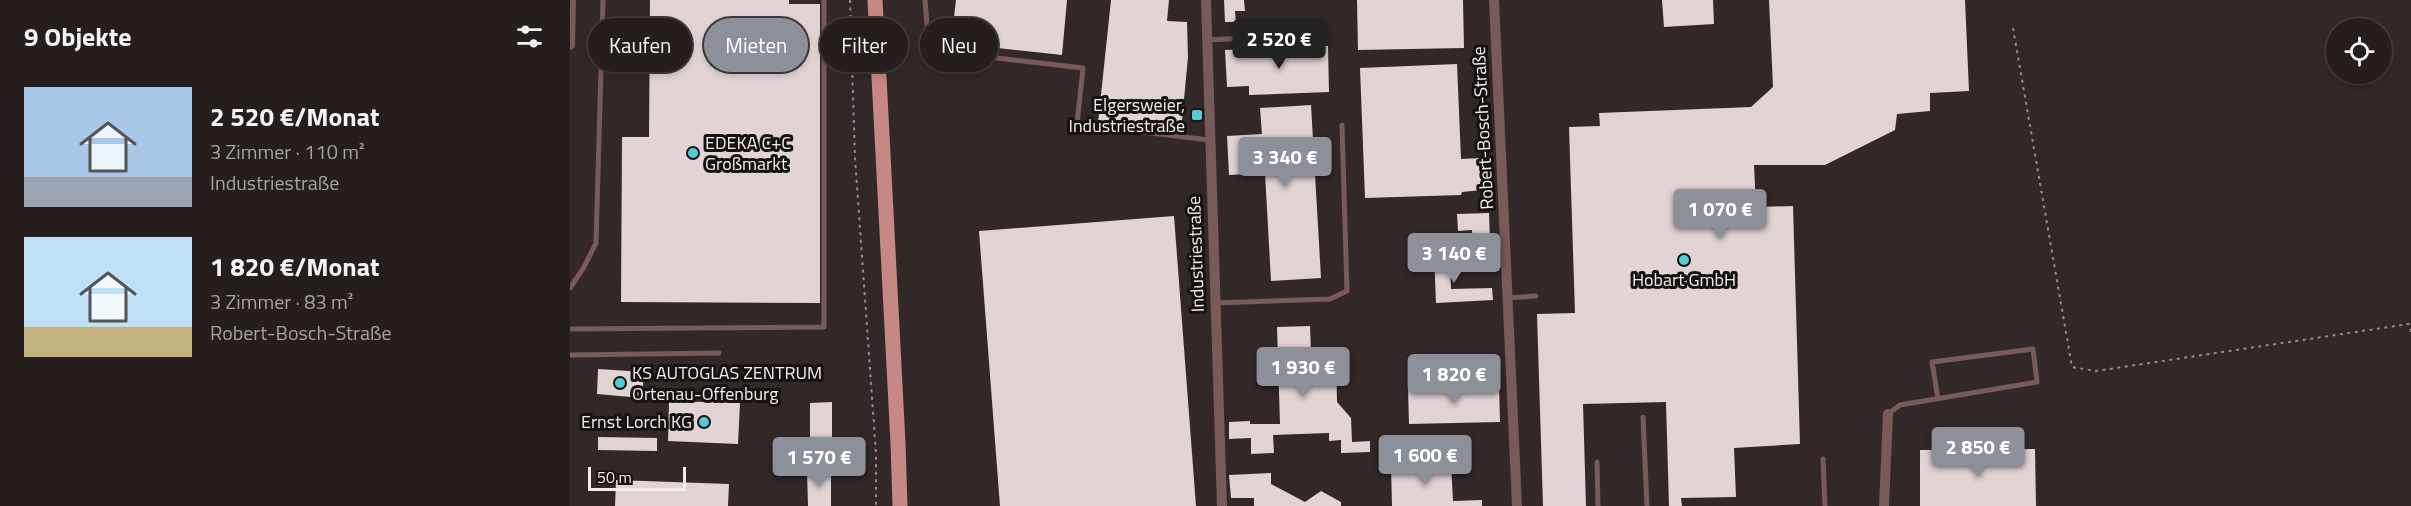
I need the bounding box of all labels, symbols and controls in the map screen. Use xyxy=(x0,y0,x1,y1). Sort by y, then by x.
text: 9 Objekte xyxy=(24,17,131,56)
chip: Kaufen xyxy=(588,18,692,72)
chip: Mieten xyxy=(704,18,808,72)
chip: Filter xyxy=(820,18,908,72)
chip: Neu xyxy=(920,18,998,72)
map controls xyxy=(2326,18,2392,84)
button: locate xyxy=(2326,18,2392,84)
pin: 2 520 € xyxy=(1224,19,1334,70)
icon: filters xyxy=(513,20,546,53)
text: 2 520 € xyxy=(1247,23,1311,54)
street label: Robert-Bosch-Straße xyxy=(1465,46,1500,210)
place label: Elgersweier, Industriestraße xyxy=(1069,91,1185,139)
text: 2 520 €/Monat xyxy=(210,97,379,136)
marker: Elgersweier, Industriestraße xyxy=(1190,108,1204,122)
icon: home xyxy=(72,111,144,183)
place label: EDEKA C+C Großmarkt xyxy=(705,129,791,177)
text: 3 Zimmer · 110 m² xyxy=(210,136,365,167)
pin: 3 340 € xyxy=(1230,137,1340,188)
text: 3 340 € xyxy=(1253,141,1317,172)
marker: EDEKA C+C Großmarkt xyxy=(686,146,700,160)
text: Industriestraße xyxy=(210,167,339,198)
pin: 1 070 € xyxy=(1665,189,1775,240)
text: 1 070 € xyxy=(1688,193,1752,224)
street label: Industriestraße xyxy=(1180,195,1211,313)
pin: 3 140 € xyxy=(1399,233,1509,284)
text: 3 140 € xyxy=(1422,237,1486,268)
text: 1 820 €/Monat xyxy=(210,247,379,286)
marker: Hobart GmbH xyxy=(1677,253,1691,267)
icon: home xyxy=(72,261,144,333)
place label: Hobart GmbH xyxy=(1632,266,1736,293)
text: 3 Zimmer · 83 m² xyxy=(210,286,353,317)
text: Robert-Bosch-Straße xyxy=(210,317,392,348)
pin: 1 930 € xyxy=(1248,347,1358,398)
text: 1 930 € xyxy=(1271,351,1335,382)
pin: 1 820 € xyxy=(1399,354,1509,405)
text: 1 820 € xyxy=(1422,358,1486,389)
place label: KS AUTOGLAS ZENTRUM Ortenau-Offenburg xyxy=(632,359,822,407)
marker: KS AUTOGLAS ZENTRUM Ortenau-Offenburg xyxy=(613,376,627,390)
place label: Ernst Lorch KG xyxy=(581,408,692,435)
marker: Ernst Lorch KG xyxy=(697,415,711,429)
pin: 2 850 € xyxy=(1923,427,2033,478)
text: 2 850 € xyxy=(1946,431,2010,462)
pin: 1 600 € xyxy=(1370,435,1480,486)
pin: 1 570 € xyxy=(764,437,874,488)
text: 1 600 € xyxy=(1393,439,1457,470)
text: 1 570 € xyxy=(787,441,851,472)
scale bar xyxy=(588,464,686,492)
text: 50 m xyxy=(597,465,632,489)

